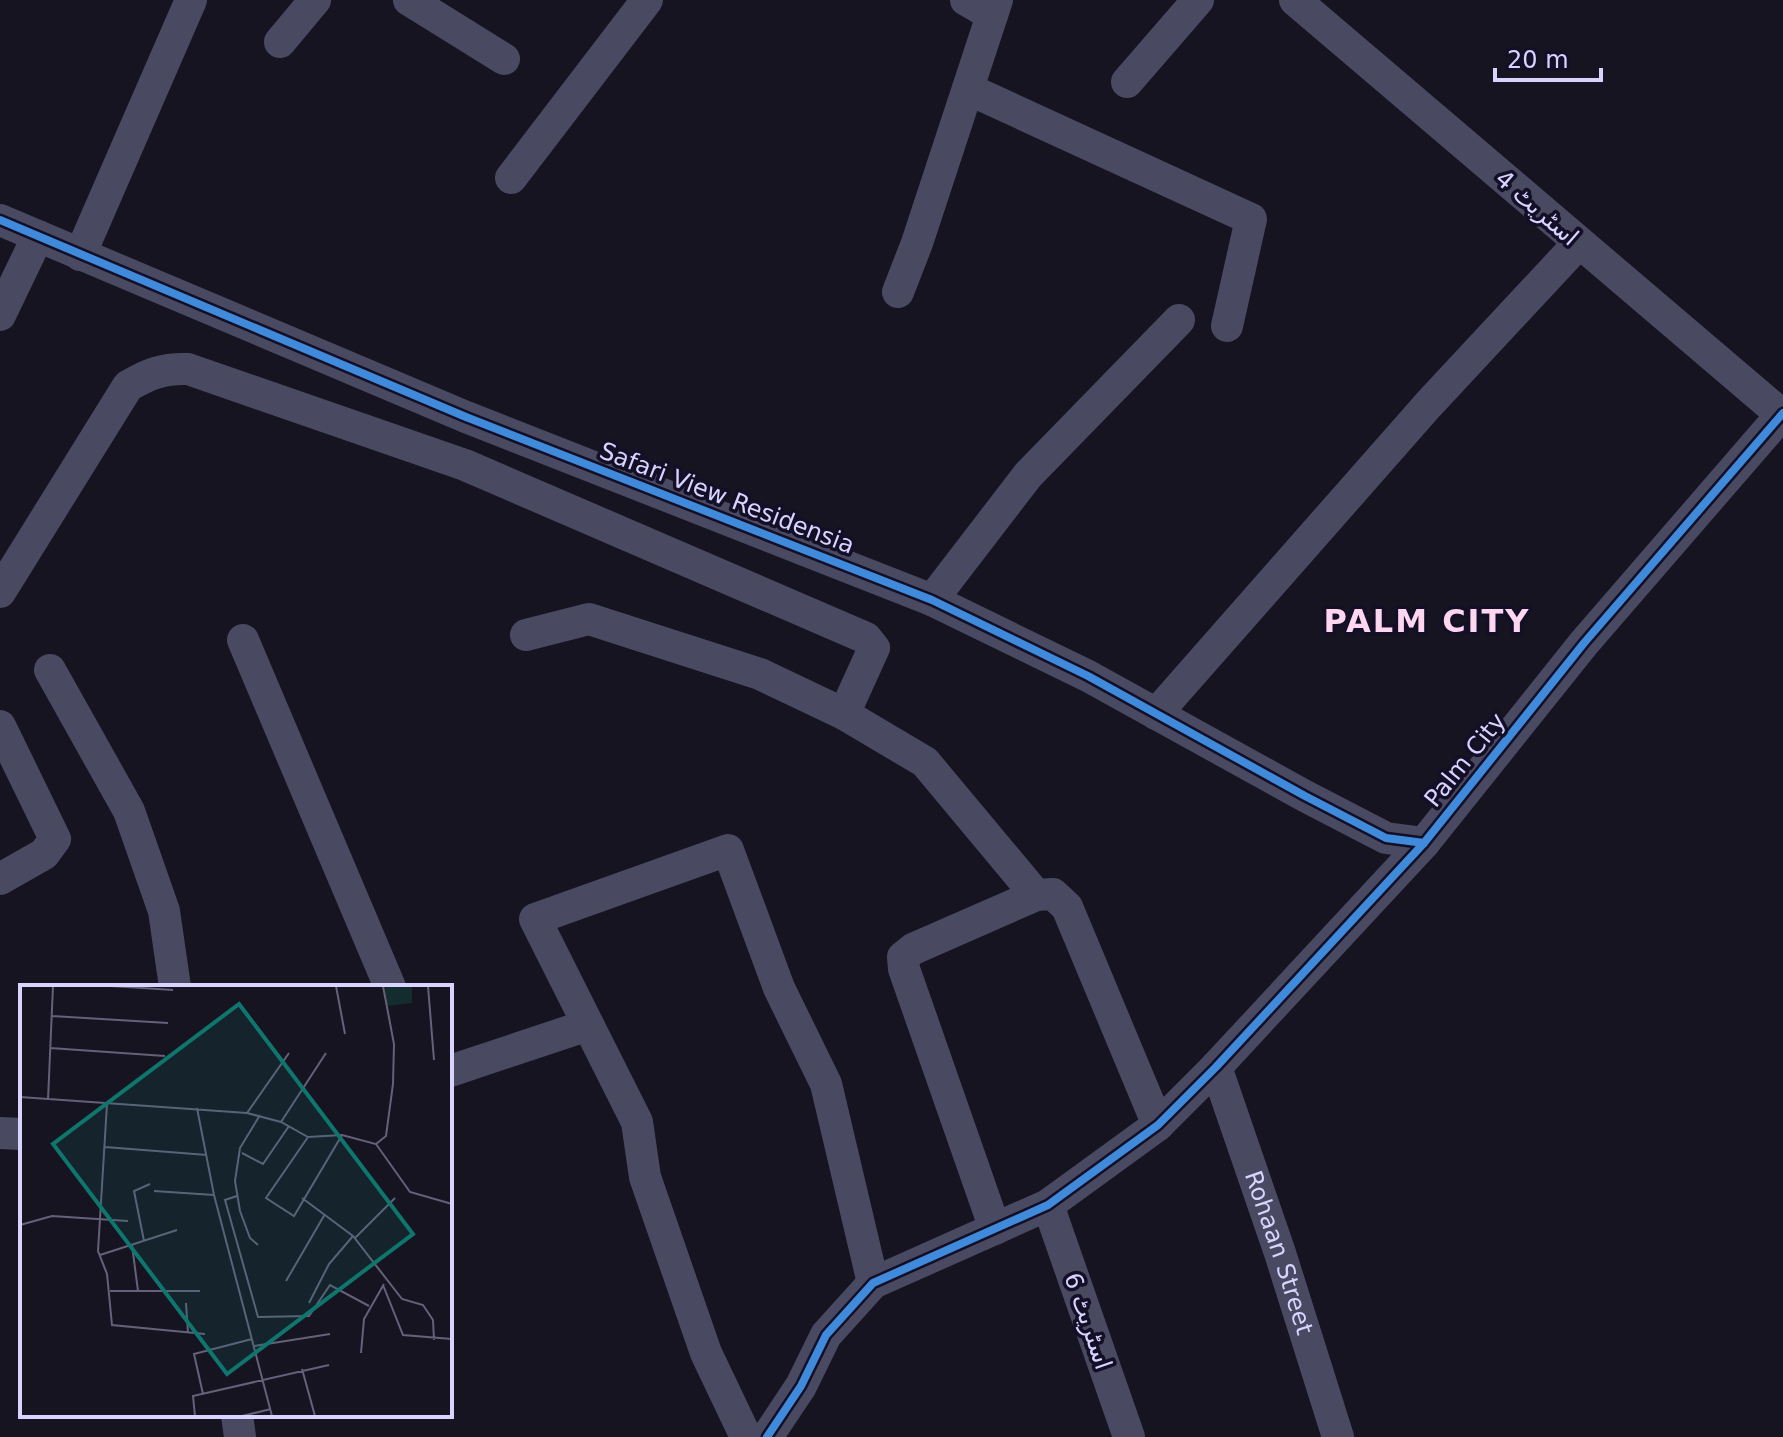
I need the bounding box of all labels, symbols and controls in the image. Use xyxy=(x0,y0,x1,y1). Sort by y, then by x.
scale bar xyxy=(1495,32,1601,82)
text: 20 m xyxy=(1507,46,1569,74)
street label: اسٹریٹ 4 xyxy=(1490,164,1584,252)
street label: Safari View Residensia xyxy=(596,436,858,560)
district label: PALM CITY xyxy=(1323,602,1531,640)
street label: Palm City xyxy=(1419,707,1511,813)
inset map xyxy=(20,985,452,1417)
street label: Rohaan Street xyxy=(1239,1167,1319,1338)
street label: اسٹریٹ 6 xyxy=(1058,1269,1118,1373)

